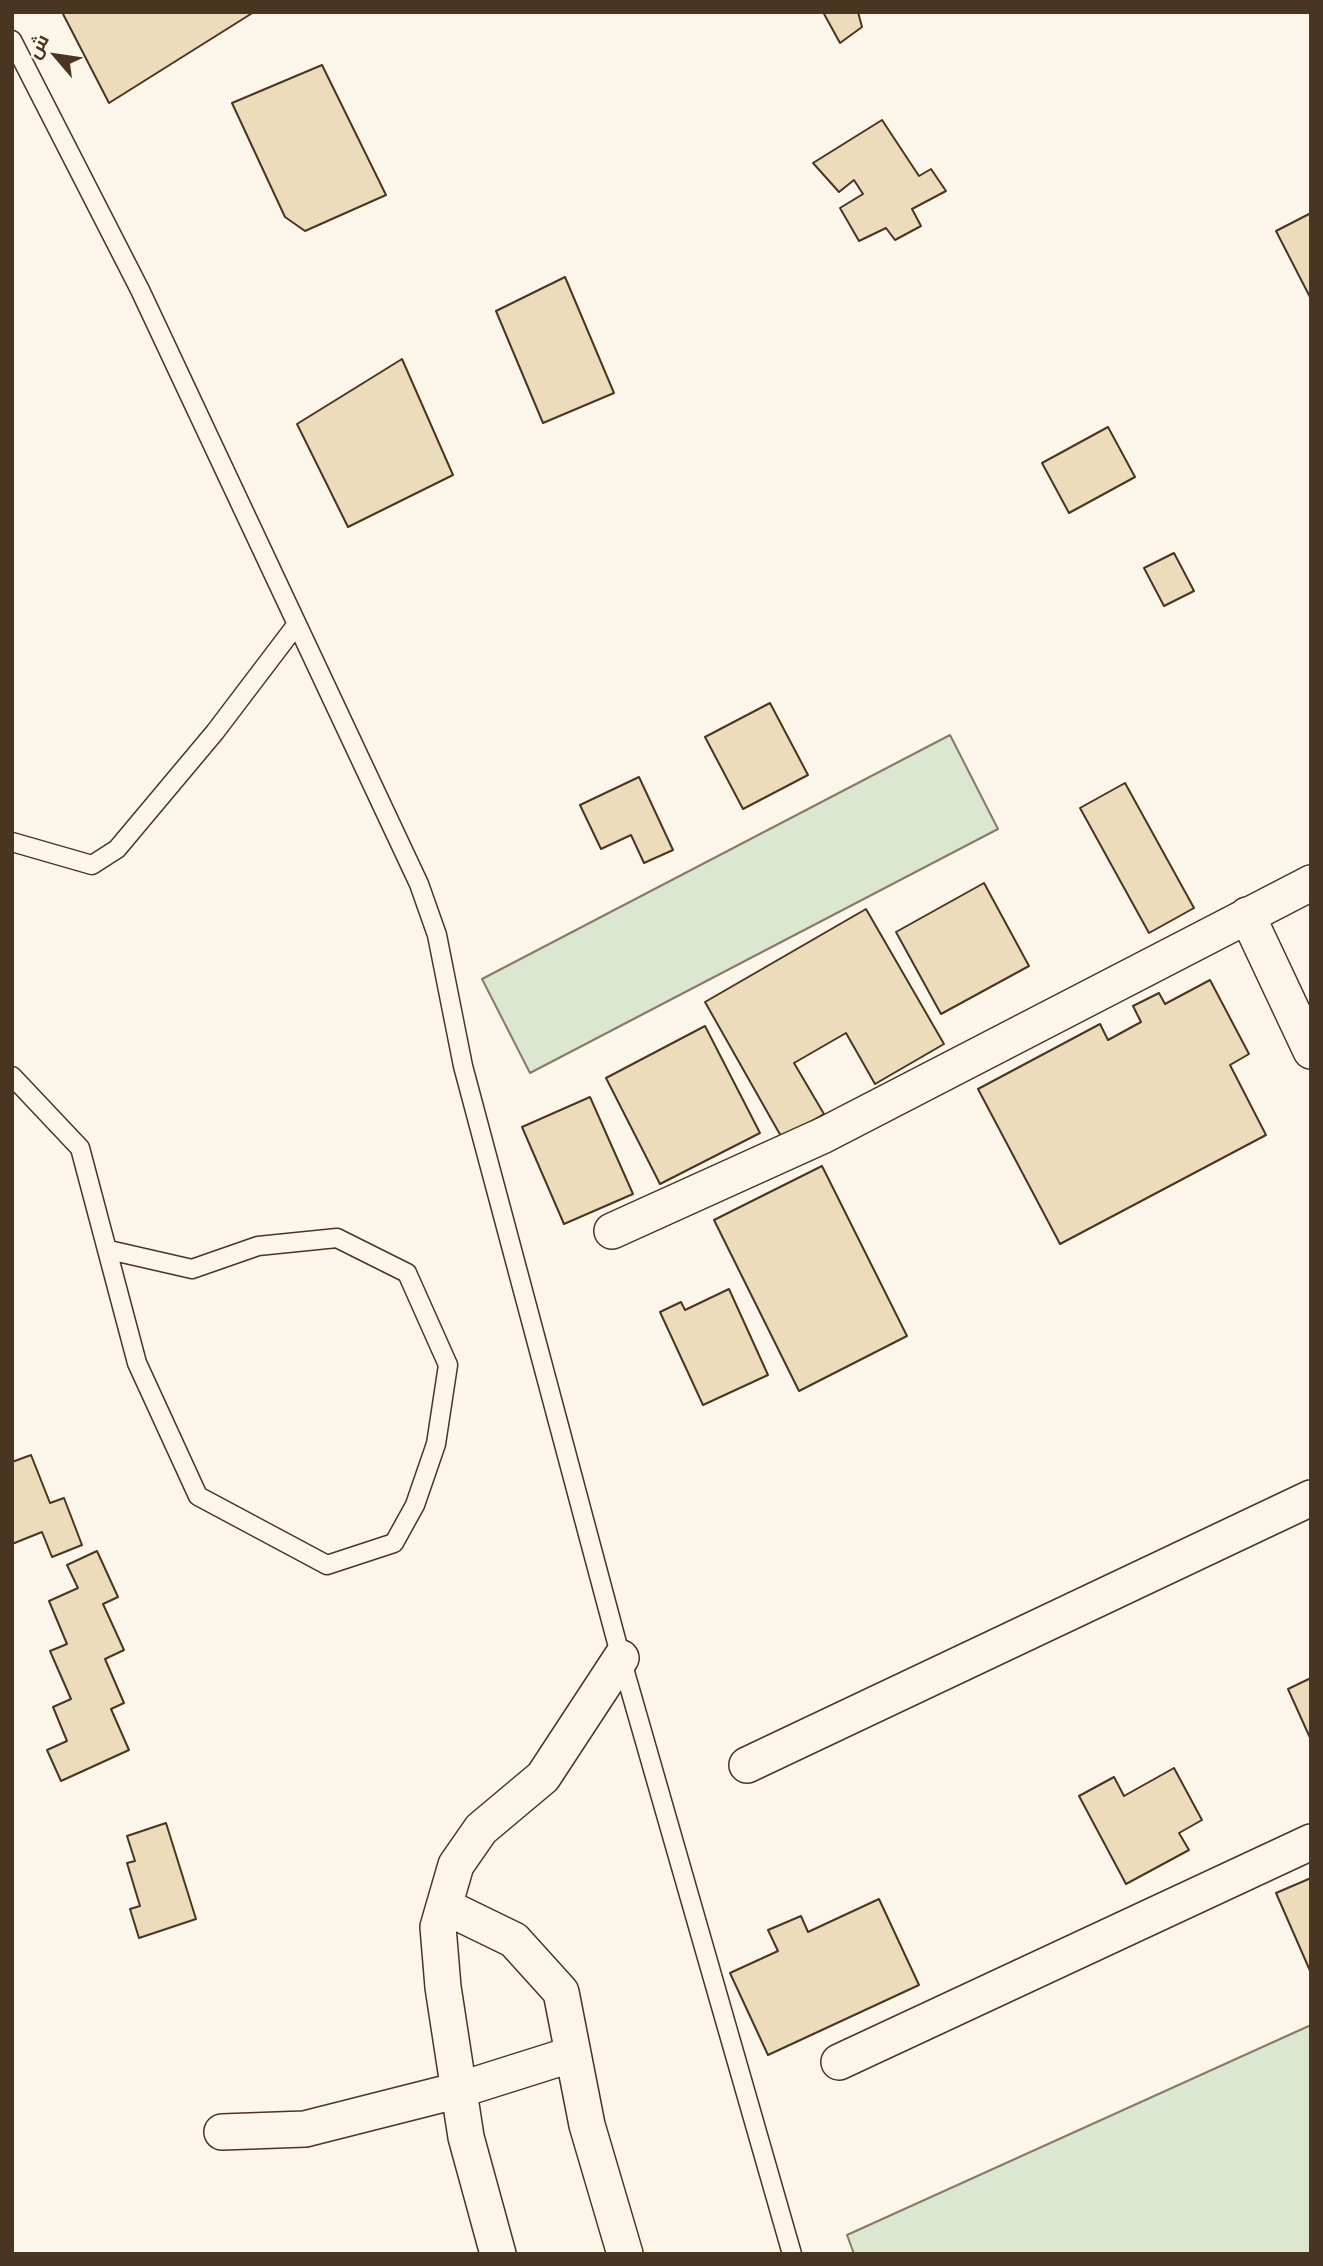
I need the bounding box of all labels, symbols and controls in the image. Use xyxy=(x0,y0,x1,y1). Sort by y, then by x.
north arrow xyxy=(21,21,91,91)
text: ش xyxy=(22,30,53,62)

